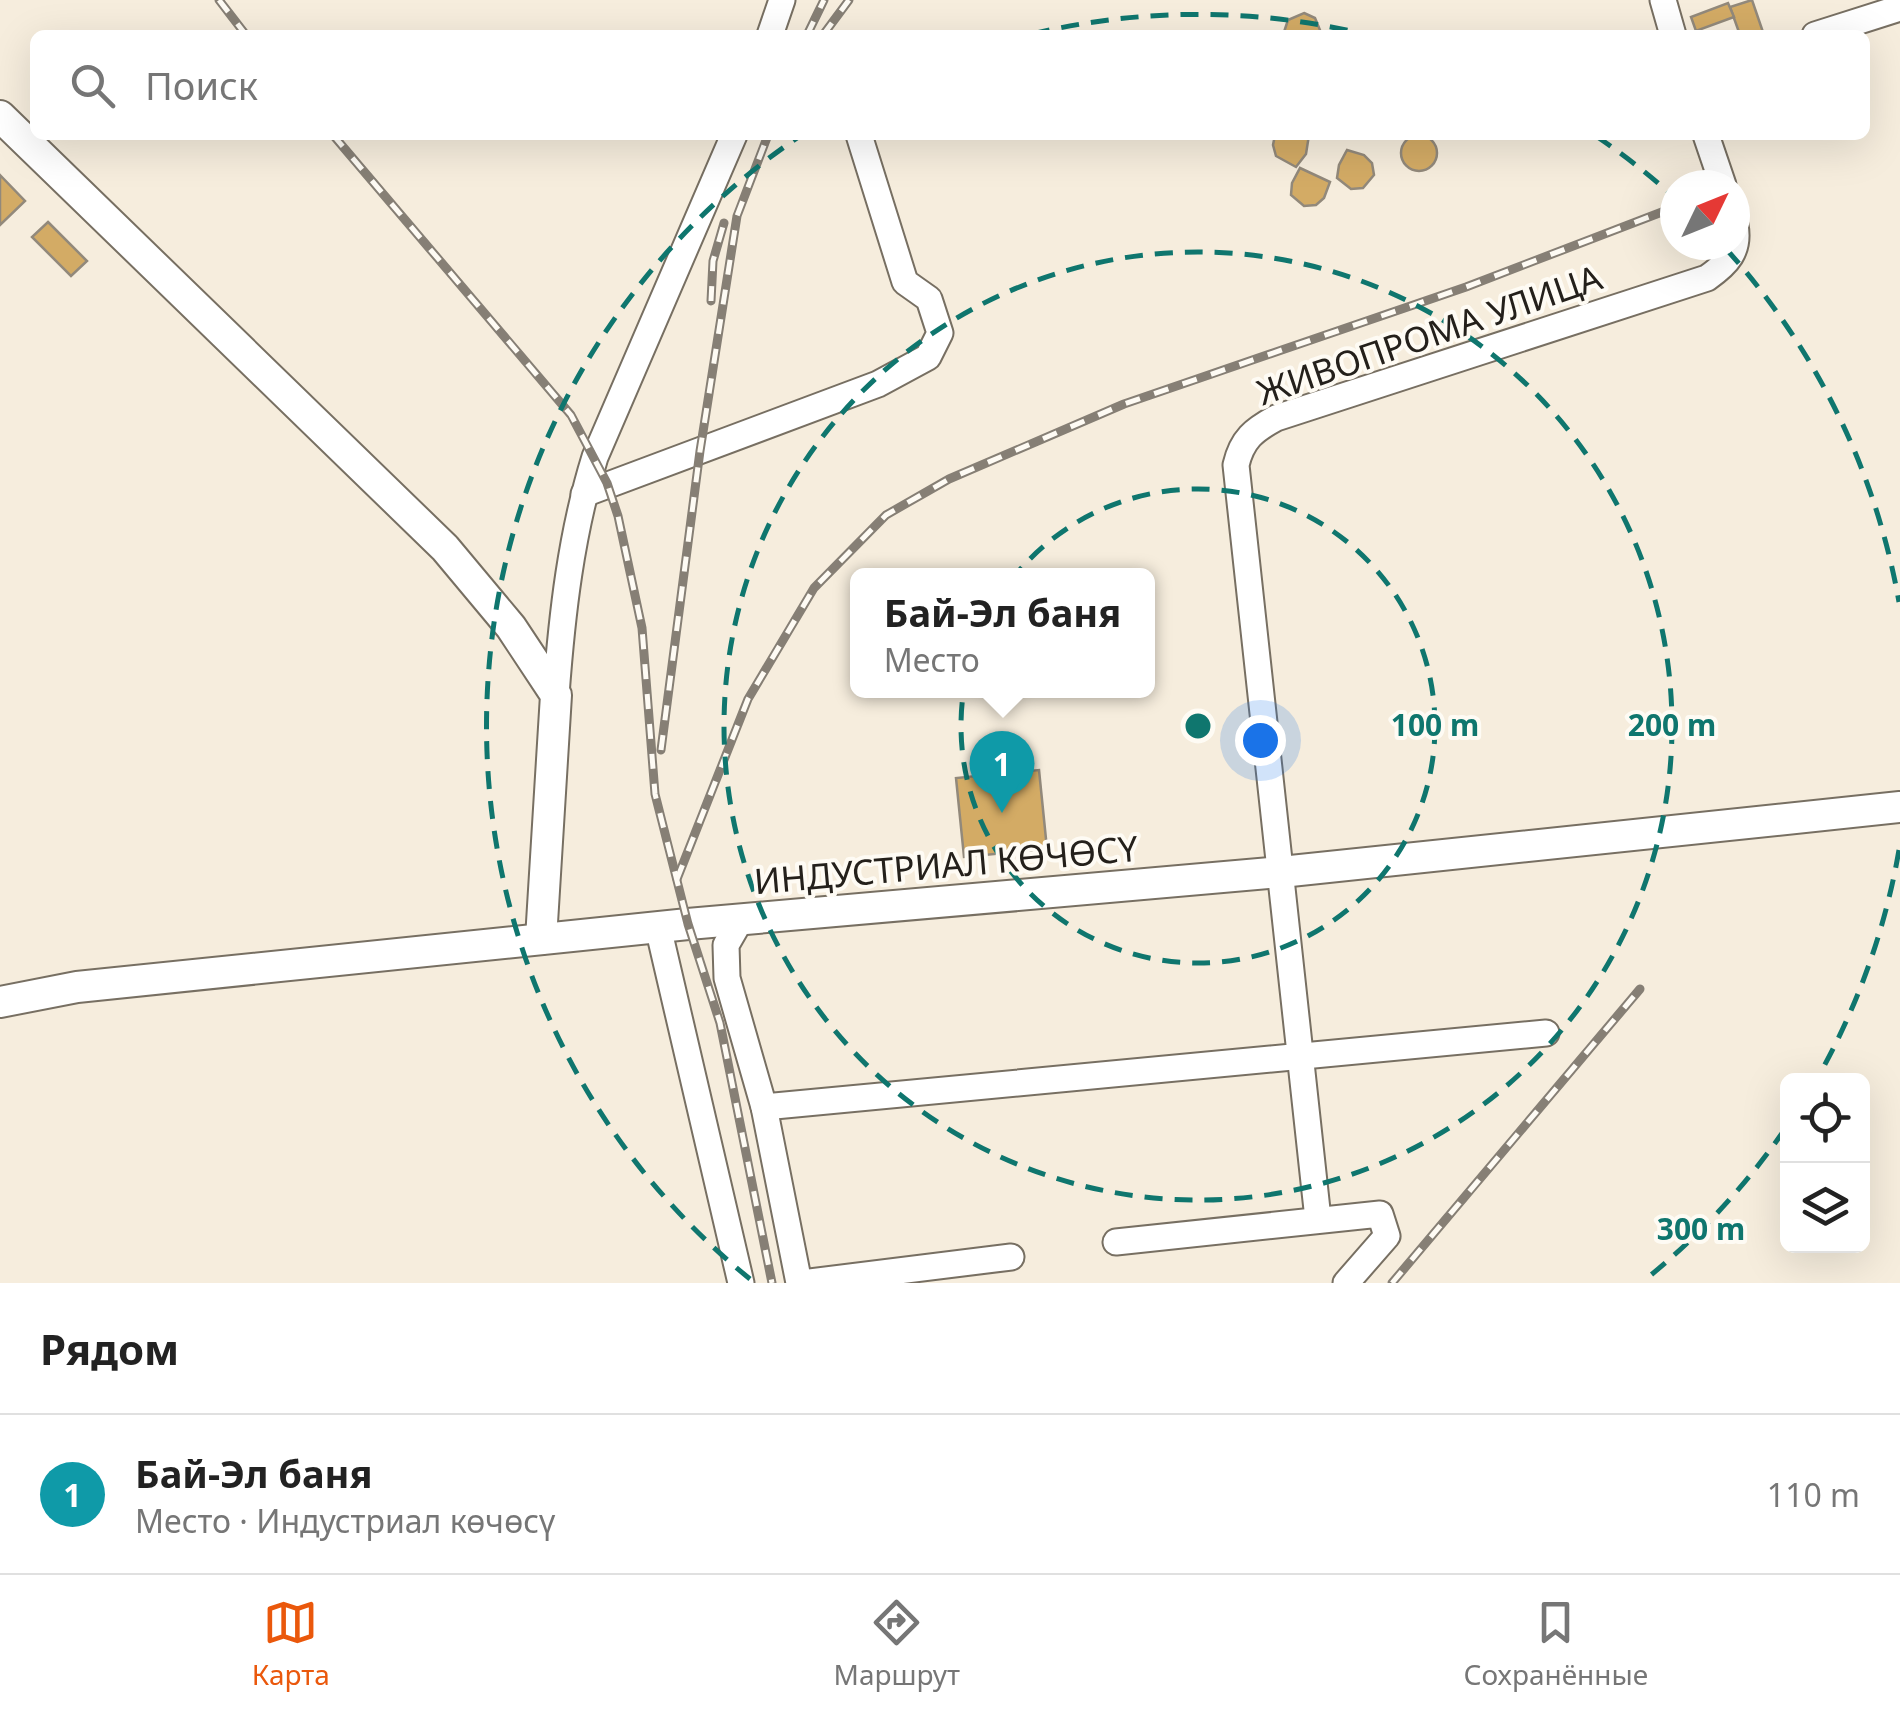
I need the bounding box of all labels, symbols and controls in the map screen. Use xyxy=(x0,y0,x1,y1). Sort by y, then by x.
search box xyxy=(30,30,1870,140)
icon: search xyxy=(65,58,120,113)
text: Поиск xyxy=(145,59,258,111)
north arrow xyxy=(1660,170,1750,260)
street label: ЖИВОПРОМА УЛИЦА xyxy=(1250,253,1608,415)
popup xyxy=(850,568,1155,698)
text: Бай-Эл баня xyxy=(884,586,1121,638)
text: Место xyxy=(884,638,980,681)
text: 100 m xyxy=(1391,704,1479,745)
text: 200 m xyxy=(1628,704,1716,745)
centre of rings xyxy=(1180,708,1216,744)
your location xyxy=(1235,715,1286,766)
pin: 1 xyxy=(970,730,1034,813)
street label: ИНДУСТРИАЛ КӨЧӨСҮ xyxy=(752,824,1140,904)
map controls xyxy=(1780,1073,1870,1253)
button: locate xyxy=(1780,1073,1870,1163)
button: layers xyxy=(1780,1163,1870,1253)
text: 300 m xyxy=(1657,1208,1745,1249)
text: Рядом xyxy=(40,1320,179,1377)
text: Бай-Эл баня xyxy=(135,1447,372,1499)
text: 1 xyxy=(63,1473,82,1516)
text: 110 m xyxy=(1767,1473,1860,1516)
text: Место · Индустриал көчөсү xyxy=(135,1499,555,1542)
tab: Карта xyxy=(252,1595,330,1693)
tab: Маршрут xyxy=(834,1595,960,1693)
tab: Сохранённые xyxy=(1464,1595,1648,1693)

